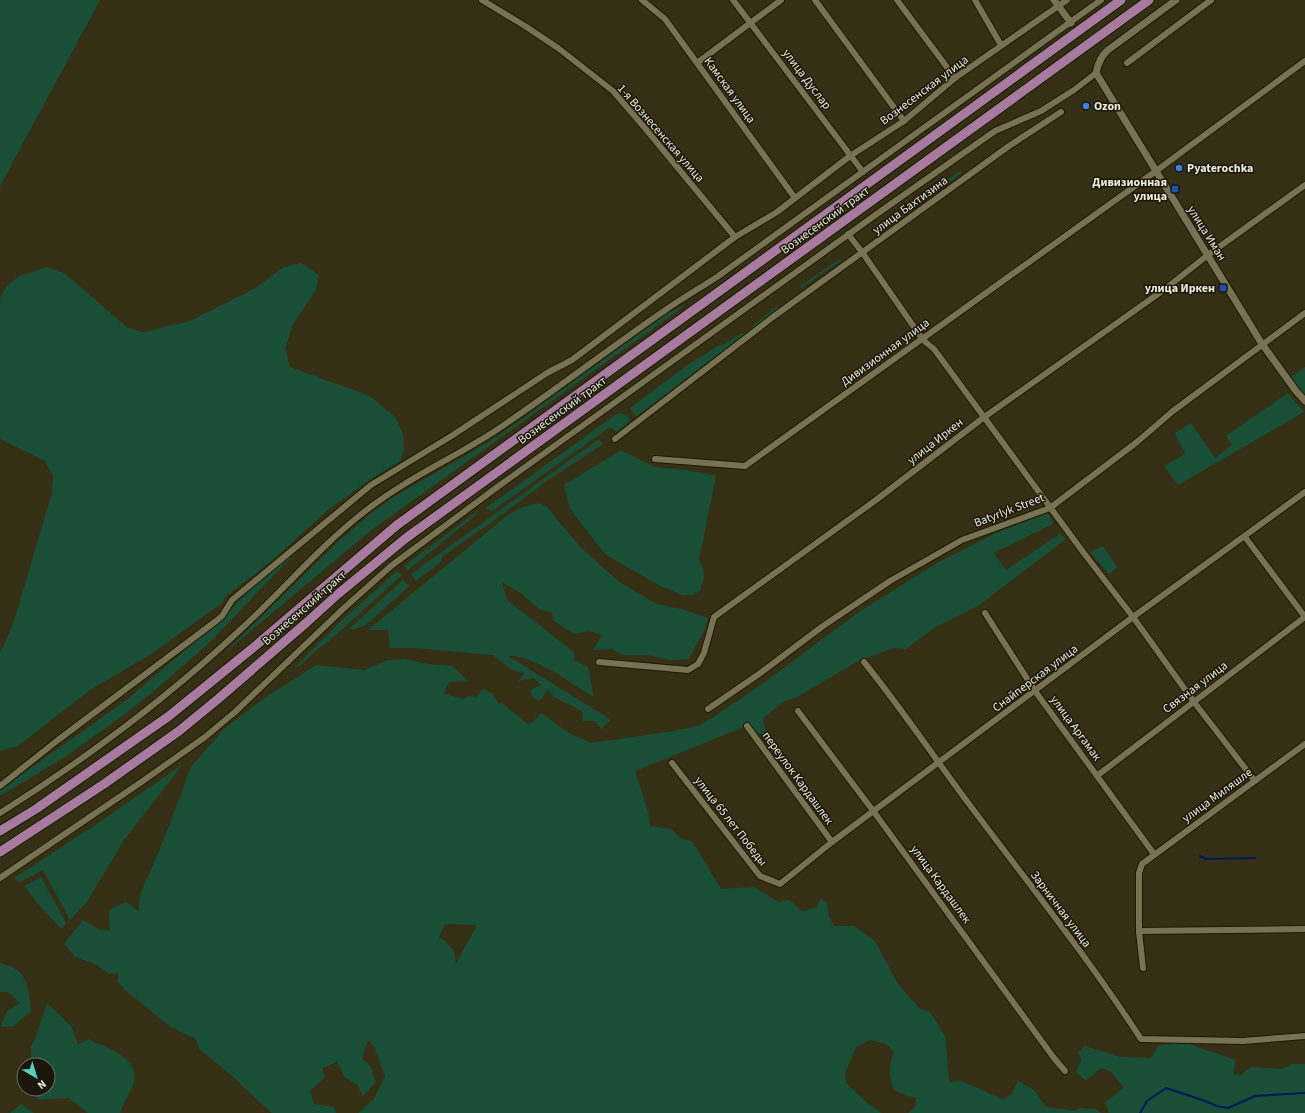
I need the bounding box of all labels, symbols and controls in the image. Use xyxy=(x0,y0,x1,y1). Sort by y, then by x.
street label: улица Дуслар xyxy=(778,45,835,113)
street label: Вознесенская улица xyxy=(877,51,972,129)
street label: Камская улица xyxy=(700,54,759,127)
street label: 1-я Вознесенская улица xyxy=(613,81,708,186)
place label: Ozon xyxy=(1094,98,1121,115)
marker: Ozon xyxy=(1081,101,1091,111)
place label: Pyaterochka xyxy=(1187,160,1253,177)
marker: Pyaterochka xyxy=(1174,163,1184,173)
street label: улица Бахтизина xyxy=(869,172,951,239)
place label: Дивизионная улица xyxy=(1092,174,1167,205)
street label: Вознесенский тракт xyxy=(777,182,874,258)
marker: Дивизионная улица xyxy=(1170,184,1180,194)
street label: улица Иман xyxy=(1183,202,1230,264)
place label: улица Иркен xyxy=(1145,280,1215,297)
marker: улица Иркен xyxy=(1218,283,1228,293)
street label: Дивизионная улица xyxy=(838,314,933,390)
street label: Вознесенский тракт xyxy=(514,372,611,448)
street label: улица Иркен xyxy=(904,414,967,469)
street label: Batyrlyk Street xyxy=(972,489,1047,532)
street label: Вознесенский тракт xyxy=(259,567,350,650)
street label: Снайперская улица xyxy=(989,641,1082,716)
street label: Связная улица xyxy=(1159,657,1231,717)
street label: улица Аргамак xyxy=(1046,692,1105,765)
street label: переулок Кардашлек xyxy=(758,728,837,828)
street label: улица Миляшле xyxy=(1179,764,1256,827)
street label: улица 65 лет Победы xyxy=(690,773,771,870)
street label: улица Кардашлек xyxy=(906,842,975,927)
street label: Зарничная улица xyxy=(1026,868,1095,951)
north arrow xyxy=(16,1057,56,1097)
text: N xyxy=(34,1076,49,1093)

